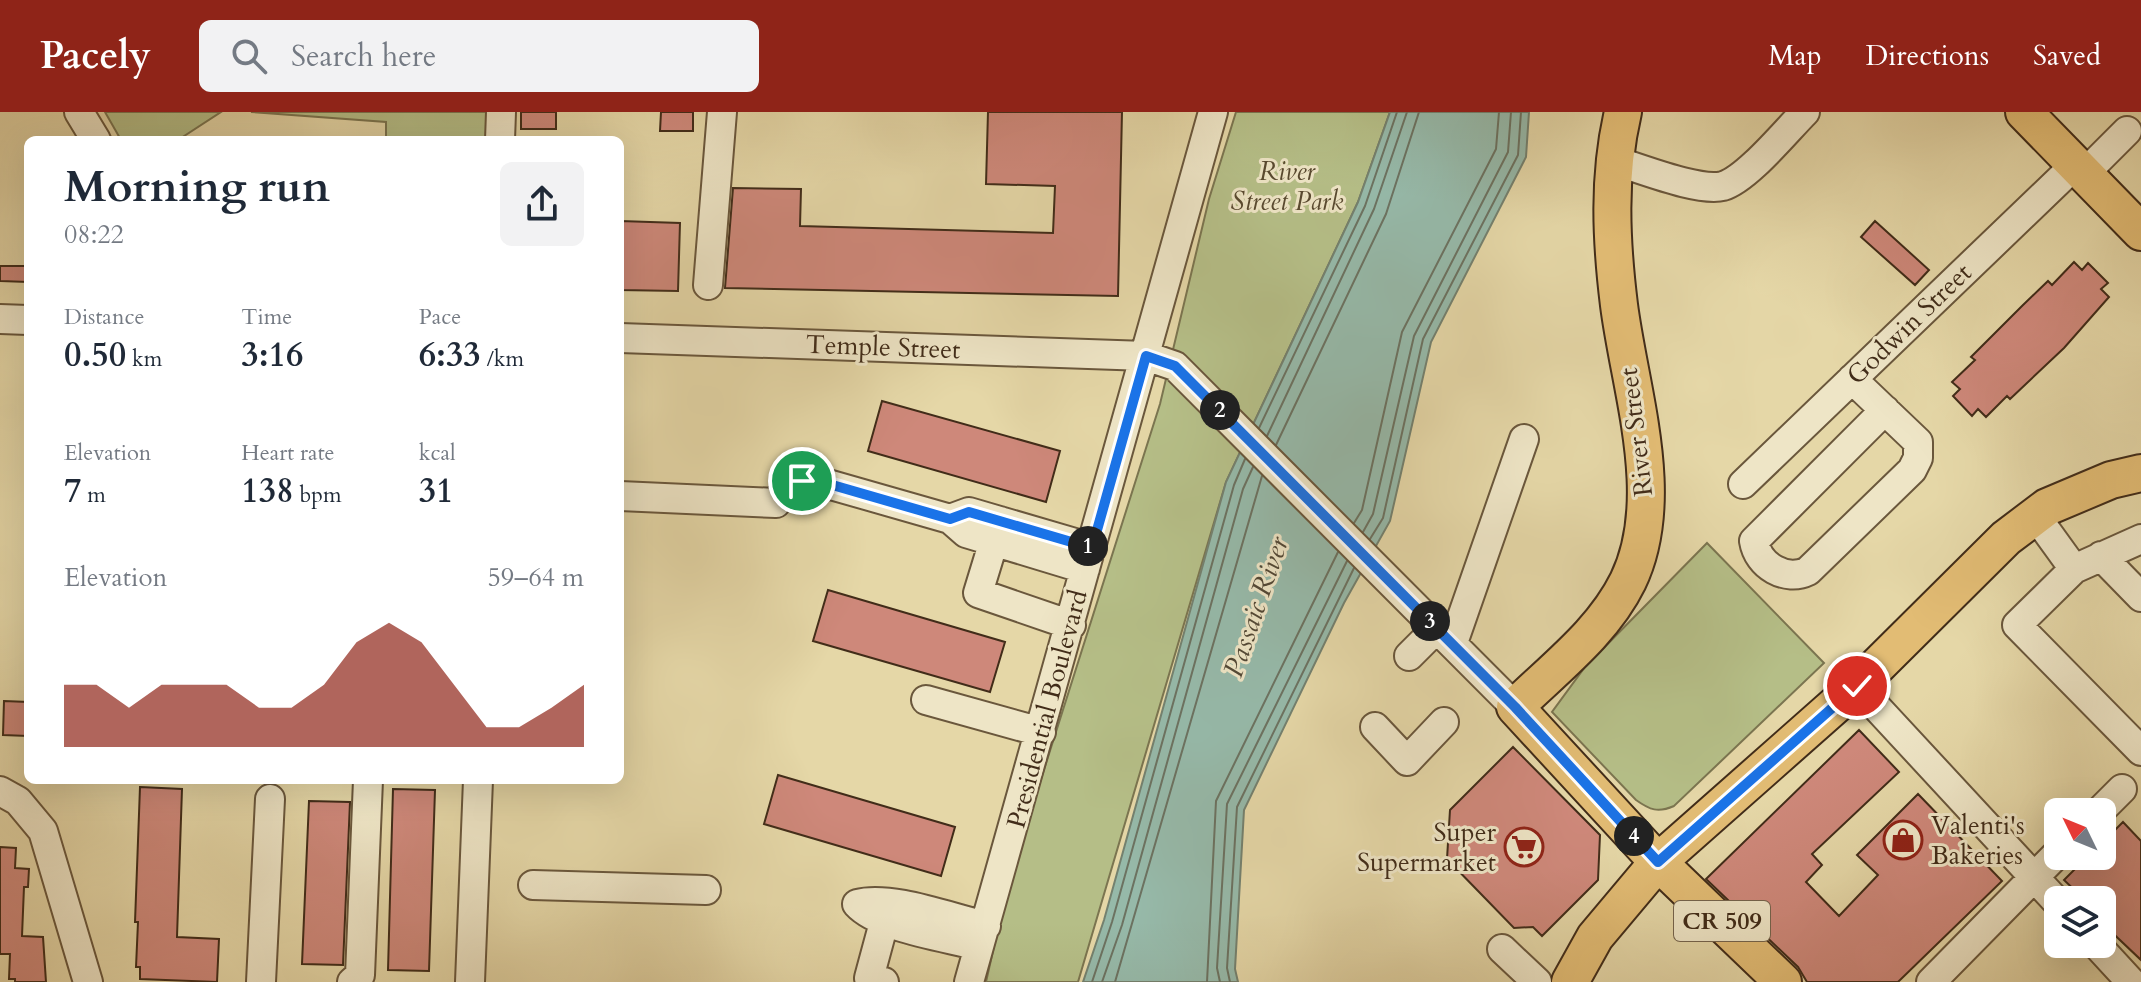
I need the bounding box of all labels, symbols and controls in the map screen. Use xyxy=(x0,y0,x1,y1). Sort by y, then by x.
search box xyxy=(199,20,759,92)
text: Pacely xyxy=(40,30,151,82)
icon: search xyxy=(227,34,271,78)
text: Search here xyxy=(291,36,436,77)
text: Map xyxy=(1768,37,1822,75)
text: Directions xyxy=(1866,37,1989,75)
text: Saved xyxy=(2033,37,2101,75)
park label: River Street Park xyxy=(1231,154,1344,219)
text: Morning run xyxy=(64,157,330,217)
button: share xyxy=(500,162,584,246)
text: 08:22 xyxy=(64,217,124,252)
street label: Godwin Street xyxy=(1839,256,1979,392)
text: Distance xyxy=(64,302,144,332)
text: Time xyxy=(241,302,292,332)
text: Pace xyxy=(419,302,461,332)
street label: Temple Street xyxy=(805,327,961,367)
text: 0.50 xyxy=(64,332,126,378)
text: 3:16 xyxy=(241,332,303,378)
text: 6:33 xyxy=(419,332,481,378)
text: km xyxy=(126,344,162,374)
text: /km xyxy=(481,344,524,374)
street label: River Street xyxy=(1611,366,1661,498)
pin: 2 xyxy=(1200,390,1240,430)
text: 2 xyxy=(1214,395,1226,425)
text: Elevation xyxy=(64,438,151,468)
text: Heart rate xyxy=(241,438,335,468)
text: kcal xyxy=(419,438,456,468)
pin xyxy=(768,447,836,515)
icon: arrive xyxy=(780,459,824,503)
text: 7 xyxy=(64,468,81,514)
text: 138 xyxy=(241,468,294,514)
text: 31 xyxy=(419,468,454,514)
text: m xyxy=(81,480,106,510)
text: bpm xyxy=(294,480,342,510)
pin: 1 xyxy=(1068,526,1108,566)
text: 1 xyxy=(1082,531,1094,561)
water label: Passaic River xyxy=(1214,531,1298,682)
text: Elevation xyxy=(64,560,167,595)
text: 59–64 m xyxy=(487,560,584,595)
street label: Presidential Boulevard xyxy=(998,586,1096,832)
pin: 3 xyxy=(1410,601,1450,641)
text: 3 xyxy=(1424,606,1436,636)
pin xyxy=(1823,652,1891,720)
icon: check xyxy=(1835,664,1879,708)
north arrow xyxy=(2044,798,2116,870)
map controls xyxy=(2044,798,2116,958)
place label: Valenti's Bakeries xyxy=(1931,808,2025,873)
place label: Super Supermarket xyxy=(1357,815,1497,880)
pin: 4 xyxy=(1614,816,1654,856)
shop icon: Valenti's Bakeries xyxy=(1882,819,1924,861)
text: 4 xyxy=(1628,821,1640,851)
supermarket icon: Super Supermarket xyxy=(1503,826,1545,868)
button: layers xyxy=(2044,886,2116,958)
road number: CR 509 xyxy=(1674,901,1770,941)

